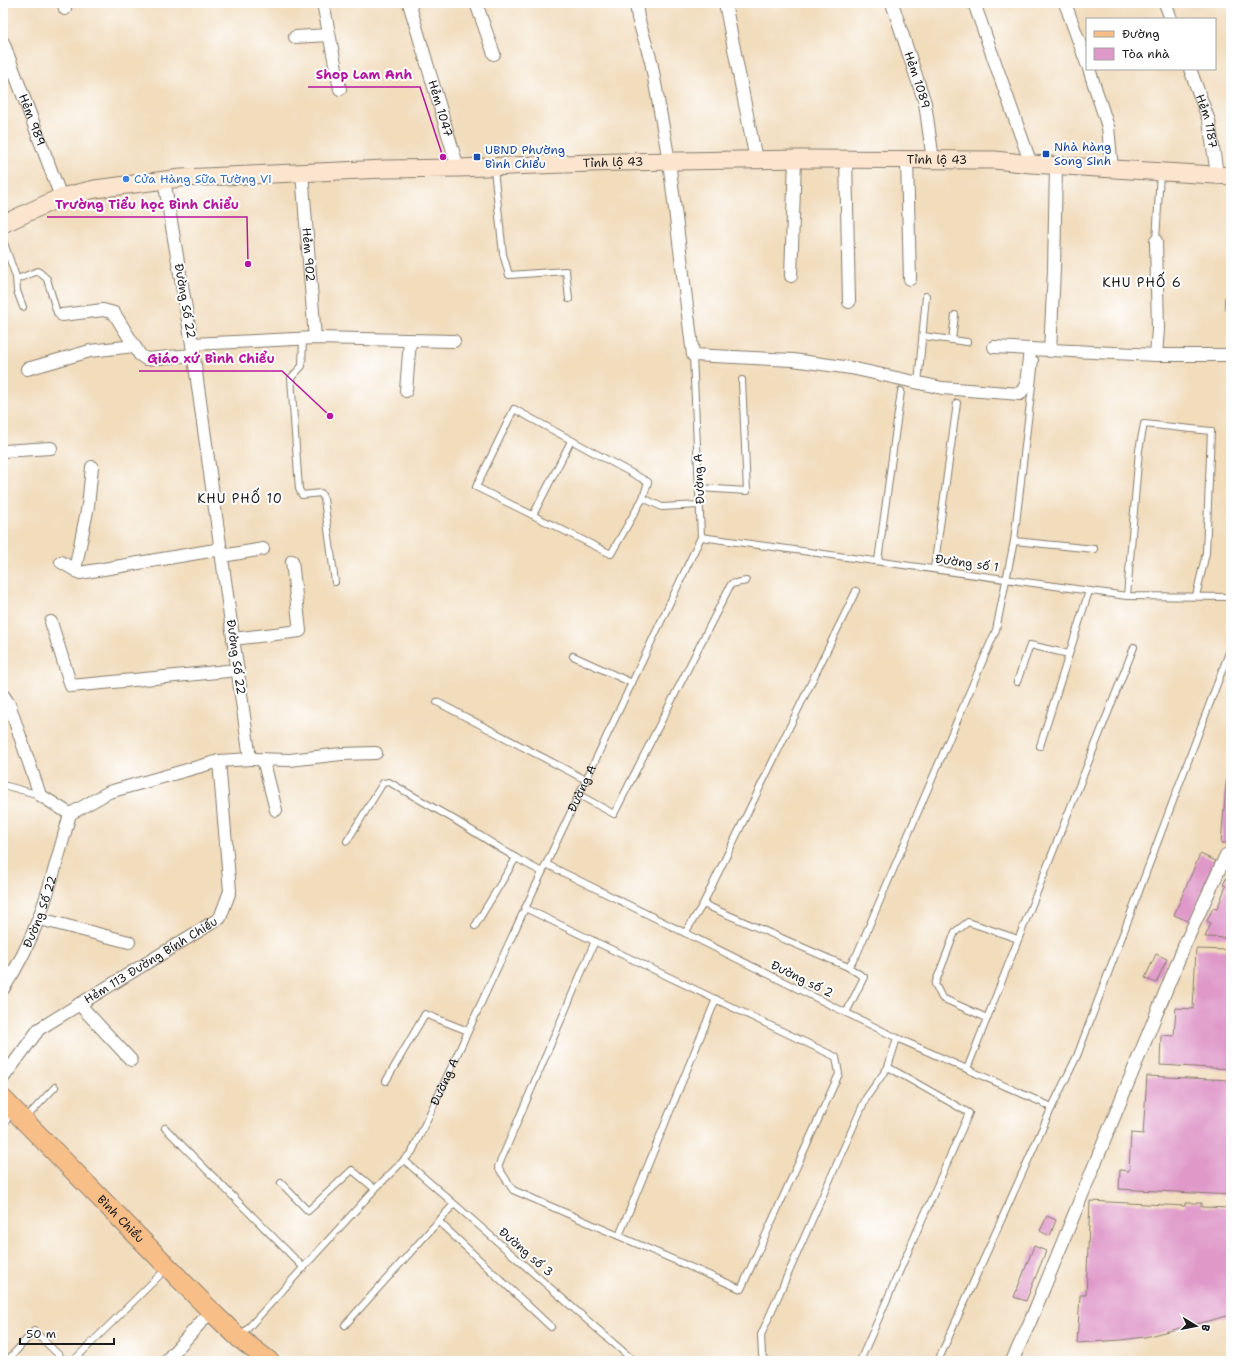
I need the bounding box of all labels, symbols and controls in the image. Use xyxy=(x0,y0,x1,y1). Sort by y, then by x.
legend xyxy=(1086,18,1216,70)
text: Đường xyxy=(1122,26,1160,42)
text: Tòa nhà xyxy=(1122,46,1170,62)
street label: Hẻm 1089 xyxy=(901,49,934,109)
callout: Shop Lam Anh xyxy=(308,62,420,87)
text: Shop Lam Anh xyxy=(316,66,412,83)
street label: Hẻm 1047 xyxy=(424,78,456,139)
street label: Hẻm 989 xyxy=(15,92,49,148)
street label: Hẻm 1187 xyxy=(1192,92,1221,149)
place label: Nhà hàng Song Sinh xyxy=(1054,139,1111,169)
place label: UBND Phường Bình Chiểu xyxy=(485,142,565,172)
marker: Nhà hàng Song Sinh xyxy=(1041,149,1051,159)
marker: UBND Phường Bình Chiểu xyxy=(472,152,482,162)
street label: Tỉnh lộ 43 xyxy=(907,152,967,168)
street label: Tỉnh lộ 43 xyxy=(583,154,643,171)
place label: Cửa Hàng Sữa Tường Vi xyxy=(134,171,272,187)
marker: Cửa Hàng Sữa Tường Vi xyxy=(121,174,131,184)
callout: Trường Tiểu học Bình Chiểu xyxy=(47,192,247,217)
text: Trường Tiểu học Bình Chiểu xyxy=(55,196,239,213)
street label: Hẻm 902 xyxy=(298,227,319,282)
street label: Đường Số 22 xyxy=(171,262,199,340)
district label: KHU PHỐ 6 xyxy=(1102,271,1182,291)
callout: Giáo xứ Bình Chiểu xyxy=(139,346,282,371)
text: Giáo xứ Bình Chiểu xyxy=(147,350,275,367)
street label: Đường A xyxy=(690,453,708,505)
district label: KHU PHỐ 10 xyxy=(197,487,283,507)
street label: Đường số 1 xyxy=(934,551,1000,575)
street label: Đường Số 22 xyxy=(223,618,249,696)
street label: Đường A xyxy=(564,762,600,815)
street label: Đường Số 22 xyxy=(19,874,60,950)
street label: Hẻm 113 Đường Bính Chiếu xyxy=(81,913,221,1007)
street label: Đường số 2 xyxy=(768,957,836,1001)
street label: Đường A xyxy=(427,1055,463,1108)
street label: Bình Chiểu xyxy=(94,1192,148,1246)
street label: Đường số 3 xyxy=(495,1224,557,1280)
north arrow xyxy=(1176,1306,1216,1346)
scale bar xyxy=(20,1320,114,1346)
text: B xyxy=(1197,1323,1213,1332)
text: 50 m xyxy=(26,1326,56,1342)

